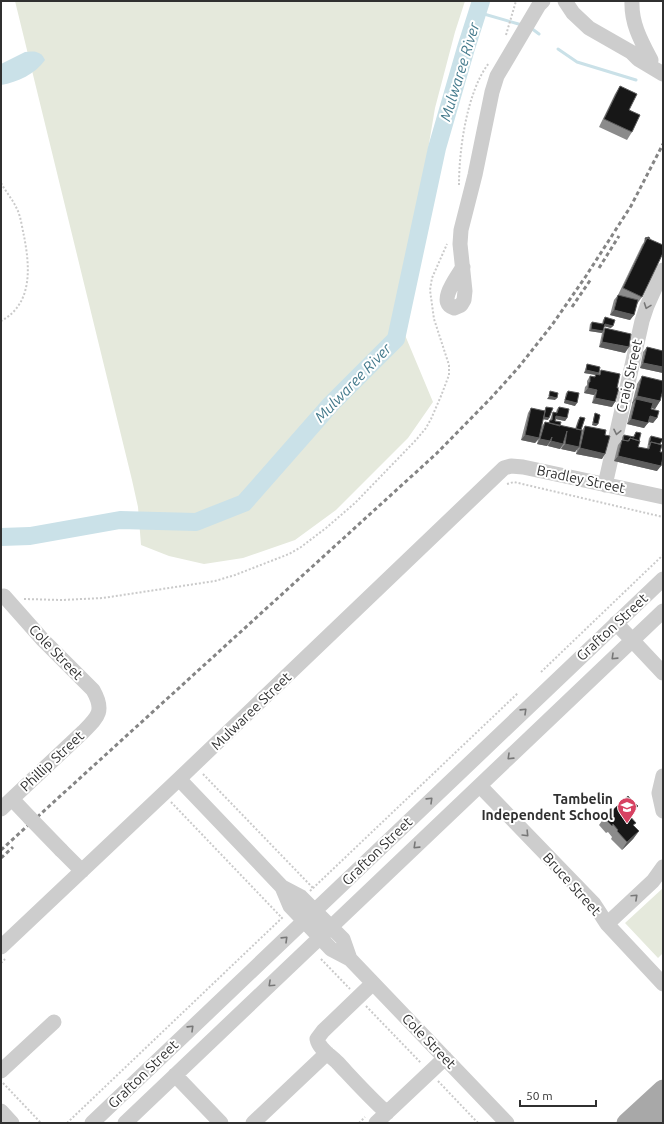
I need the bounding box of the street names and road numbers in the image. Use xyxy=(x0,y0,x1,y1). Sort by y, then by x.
street label: Craig Street xyxy=(613,337,645,414)
street label: Bradley Street xyxy=(535,462,627,496)
street label: Grafton Street xyxy=(573,590,651,664)
street label: Cole Street xyxy=(26,621,87,683)
street label: Mulwaree Street xyxy=(208,668,295,753)
street label: Phillip Street xyxy=(17,727,87,794)
street label: Grafton Street xyxy=(339,813,416,888)
street label: Bruce Street xyxy=(540,849,605,919)
street label: Cole Street xyxy=(399,1010,460,1072)
street label: Grafton Street xyxy=(105,1036,182,1111)

